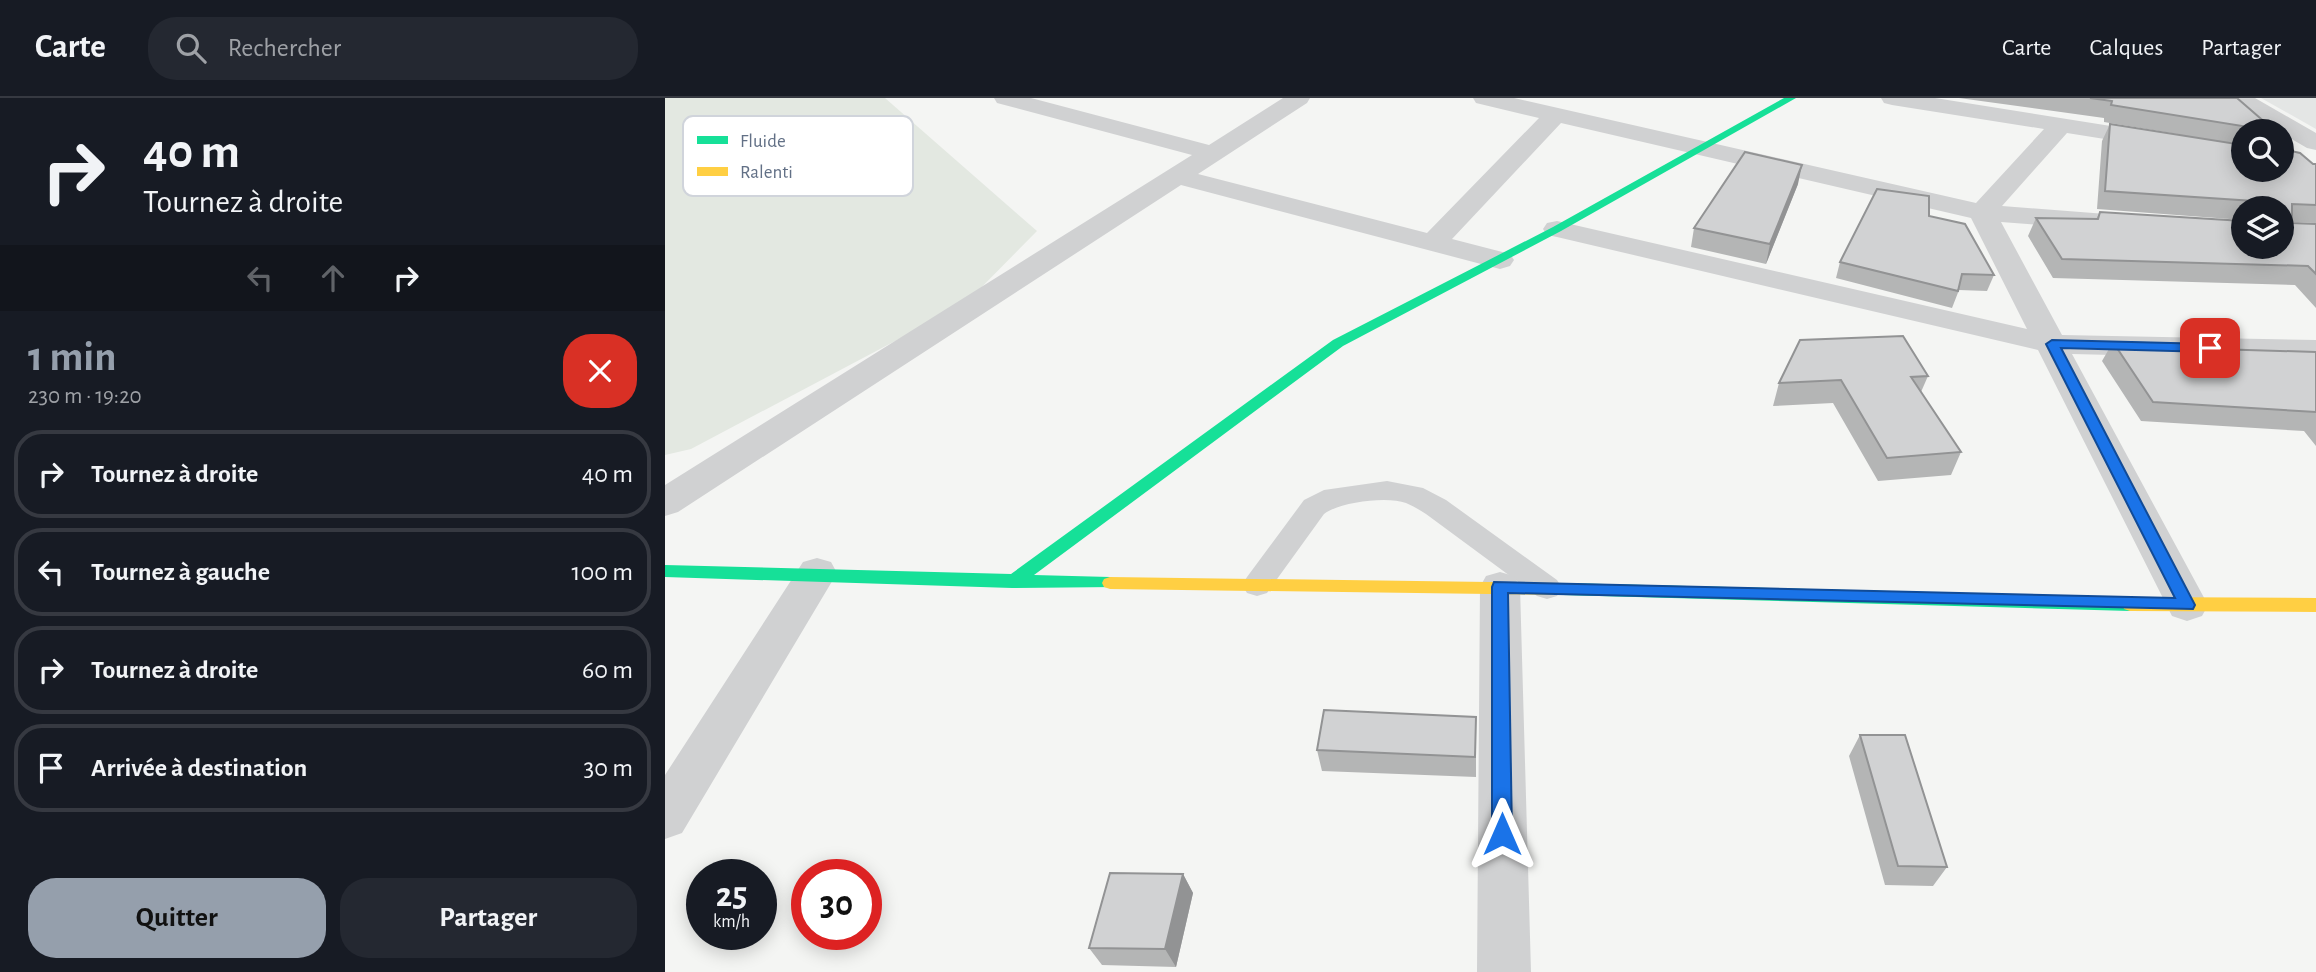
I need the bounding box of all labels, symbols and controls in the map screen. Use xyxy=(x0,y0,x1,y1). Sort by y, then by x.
search box xyxy=(148,17,638,80)
icon: search xyxy=(172,29,210,67)
text: Carte xyxy=(35,31,106,64)
text: Rechercher xyxy=(228,35,341,61)
text: Carte xyxy=(2002,36,2051,60)
text: Calques xyxy=(2089,36,2163,60)
text: Partager xyxy=(2201,36,2281,60)
legend xyxy=(683,116,913,196)
map controls xyxy=(2231,119,2294,259)
button: search xyxy=(2231,119,2294,182)
icon: right xyxy=(28,126,119,217)
text: 40 m xyxy=(143,128,240,177)
text: Fluide xyxy=(740,132,786,151)
text: Ralenti xyxy=(740,163,793,182)
text: Tournez à droite xyxy=(143,186,343,218)
button: layers xyxy=(2231,196,2294,259)
icon: left xyxy=(241,259,279,297)
icon: ahead xyxy=(314,259,352,297)
icon: right xyxy=(387,259,425,297)
pin xyxy=(2180,318,2240,378)
icon: arrive xyxy=(2191,329,2229,367)
button: close xyxy=(563,334,637,408)
text: 1 min xyxy=(28,336,117,378)
text: 230 m · 19:20 xyxy=(28,385,142,408)
icon: right xyxy=(32,455,70,493)
text: Tournez à droite xyxy=(91,461,258,487)
text: 40 m xyxy=(582,461,633,487)
icon: left xyxy=(32,553,70,591)
text: Tournez à gauche xyxy=(91,559,270,585)
text: 100 m xyxy=(572,559,633,585)
icon: right xyxy=(32,651,70,689)
text: Tournez à droite xyxy=(91,657,258,683)
text: 60 m xyxy=(582,657,633,683)
icon: arrive xyxy=(32,749,70,787)
text: Arrivée à destination xyxy=(91,755,307,781)
text: 30 m xyxy=(583,755,633,781)
position arrow xyxy=(1465,797,1539,871)
speed limit sign: 30 xyxy=(791,859,882,950)
button: Quitter xyxy=(28,878,326,958)
button: Partager xyxy=(340,878,637,958)
text: 25 xyxy=(716,878,747,913)
text: km/h xyxy=(713,913,750,931)

